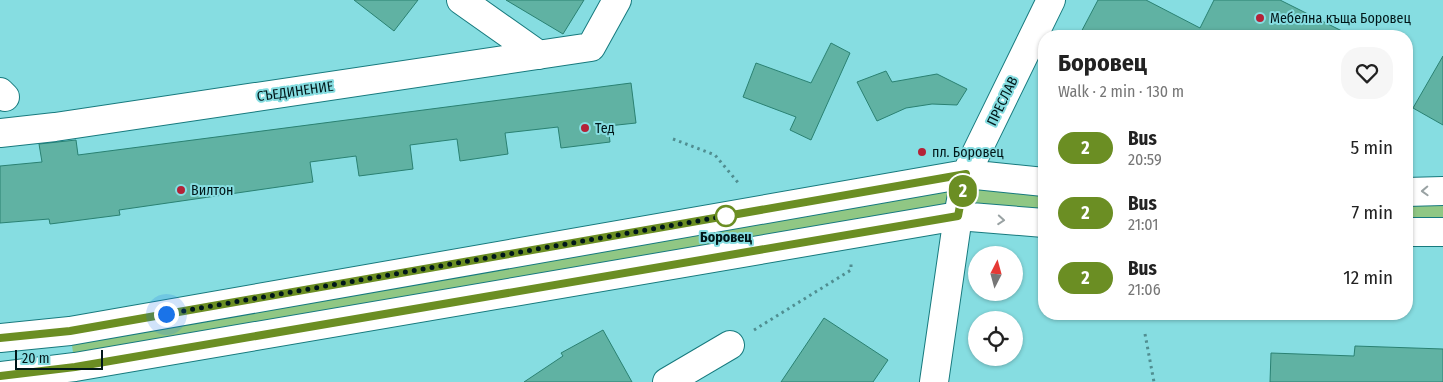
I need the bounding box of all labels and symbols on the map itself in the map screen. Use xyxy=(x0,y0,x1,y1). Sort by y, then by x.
place label: Мебелна къща Боровец xyxy=(1270,10,1412,27)
marker: Мебелна къща Боровец xyxy=(1254,12,1266,24)
street label: ПРЕСЛАВ xyxy=(983,74,1022,129)
street label: СЪЕДИНЕНИЕ xyxy=(256,78,335,105)
place label: Тед xyxy=(595,120,615,137)
marker: Тед xyxy=(579,122,591,134)
place label: пл. Боровец xyxy=(932,144,1004,161)
marker: пл. Боровец xyxy=(916,146,928,158)
line badge: 2 xyxy=(947,175,979,207)
place label: Вилтон xyxy=(191,182,234,199)
marker: Вилтон xyxy=(175,184,187,196)
one-way arrow xyxy=(1420,186,1428,197)
marker: Боровец xyxy=(715,205,737,227)
one-way arrow xyxy=(997,214,1005,225)
place label: Боровец xyxy=(700,229,752,246)
north arrow xyxy=(968,246,1022,301)
your location xyxy=(154,302,179,327)
scale bar xyxy=(15,347,102,370)

